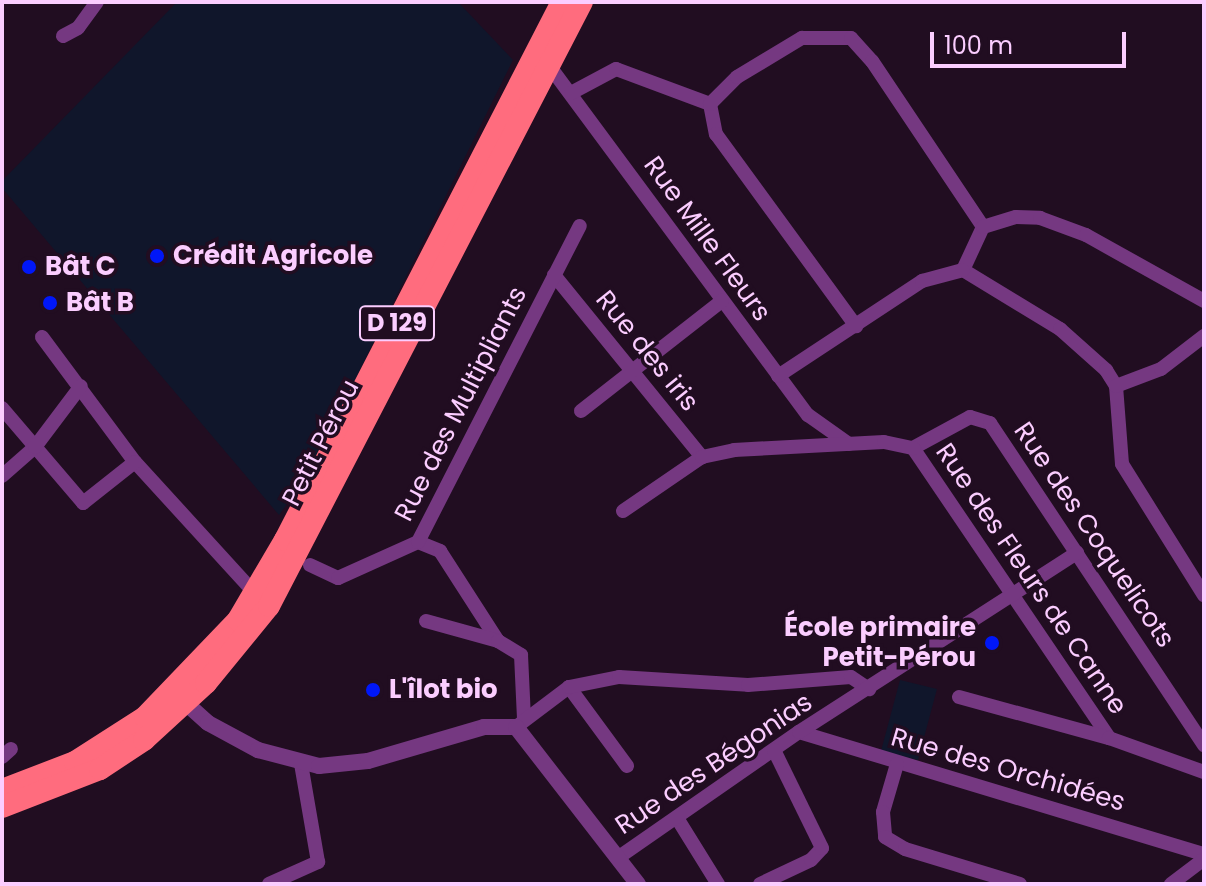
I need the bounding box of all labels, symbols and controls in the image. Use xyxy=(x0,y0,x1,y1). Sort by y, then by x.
scale bar xyxy=(934,16,1130,66)
text: 100 m xyxy=(944,29,1013,62)
street label: Rue Mille Fleurs xyxy=(637,151,777,327)
place label: Crédit Agricole xyxy=(173,240,373,272)
marker: Crédit Agricole xyxy=(148,247,166,265)
place label: Bât C xyxy=(45,251,116,283)
marker: Bât C xyxy=(20,258,38,276)
street label: Rue des Multipliants xyxy=(388,282,534,526)
street label: Rue des iris xyxy=(589,285,705,417)
place label: Bât B xyxy=(66,287,134,319)
marker: Bât B xyxy=(41,294,59,312)
road number: D 129 xyxy=(357,303,437,343)
street label: Petit Pérou xyxy=(276,375,366,511)
street label: Rue des Coquelicots xyxy=(1007,416,1181,654)
street label: Rue des Fleurs de Canne xyxy=(929,438,1133,720)
place label: École primaire Petit-Pérou xyxy=(784,612,976,674)
marker: École primaire Petit-Pérou xyxy=(983,634,1001,652)
place label: L'îlot bio xyxy=(389,674,498,706)
marker: L'îlot bio xyxy=(364,681,382,699)
street label: Rue des Bégonias xyxy=(610,687,818,841)
street label: Rue des Orchidées xyxy=(887,722,1129,818)

